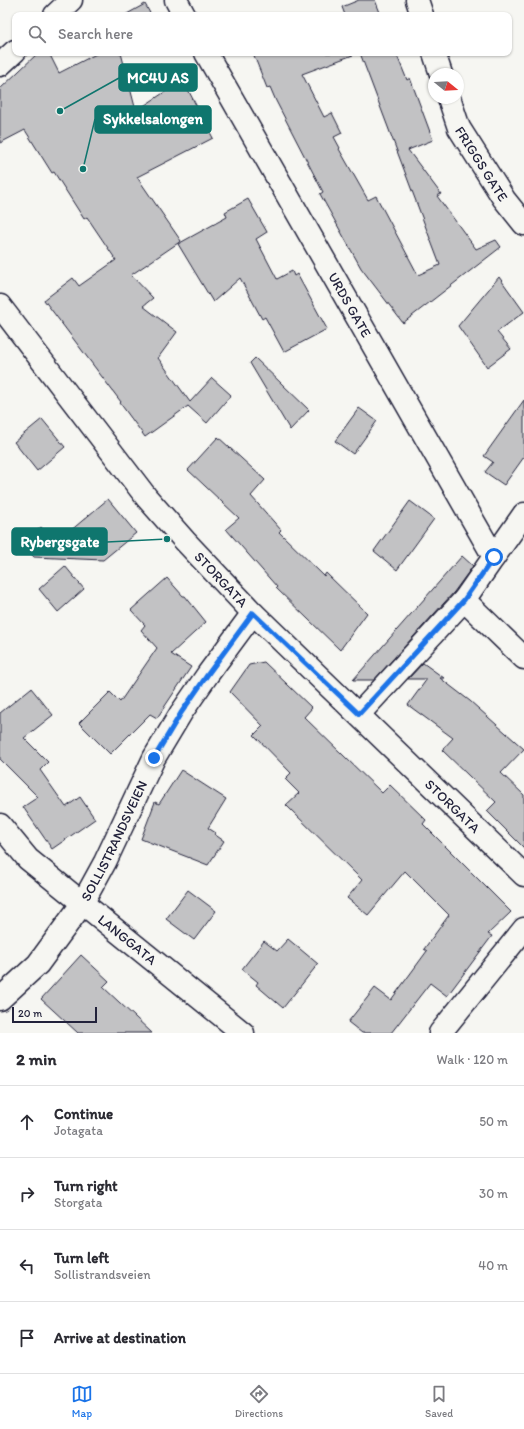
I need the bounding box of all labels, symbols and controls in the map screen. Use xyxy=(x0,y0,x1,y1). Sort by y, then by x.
search box xyxy=(12,12,512,56)
icon: search xyxy=(26,23,48,45)
text: Search here xyxy=(58,25,133,43)
callout: MC4U AS xyxy=(119,64,197,91)
north arrow xyxy=(428,68,464,104)
text: MC4U AS xyxy=(127,69,189,87)
callout: Sykkelsalongen xyxy=(95,106,211,133)
text: Sykkelsalongen xyxy=(103,110,203,129)
street label: FRIGGS GATE xyxy=(452,123,512,205)
street label: URDS GATE xyxy=(325,269,375,340)
callout: Rybergsgate xyxy=(12,528,107,555)
text: Rybergsgate xyxy=(20,533,100,552)
street label: STORGATA xyxy=(191,548,251,611)
route start xyxy=(485,548,503,566)
route end xyxy=(145,749,163,767)
street label: STORGATA xyxy=(422,776,484,837)
street label: SOLLISTRANDSVEIEN xyxy=(77,778,151,904)
street label: LANGGATA xyxy=(95,911,160,968)
scale bar xyxy=(12,1005,97,1024)
text: 20 m xyxy=(18,1007,42,1020)
text: 2 min xyxy=(16,1049,56,1069)
text: Walk · 120 m xyxy=(437,1052,508,1067)
text: Continue xyxy=(54,1105,113,1123)
icon: ahead xyxy=(16,1111,38,1133)
text: 50 m xyxy=(479,1114,508,1129)
text: Jotagata xyxy=(54,1123,103,1138)
text: Turn right xyxy=(54,1177,118,1195)
icon: right xyxy=(16,1183,38,1205)
text: 30 m xyxy=(479,1186,508,1201)
text: Storgata xyxy=(54,1195,102,1210)
text: Turn left xyxy=(54,1249,109,1267)
icon: left xyxy=(16,1255,38,1277)
text: 40 m xyxy=(478,1258,508,1273)
text: Sollistrandsveien xyxy=(54,1267,151,1282)
icon: arrive xyxy=(16,1327,38,1349)
text: Arrive at destination xyxy=(54,1329,186,1347)
tab: Map xyxy=(71,1383,93,1420)
tab: Directions xyxy=(235,1383,283,1420)
tab: Saved xyxy=(425,1383,453,1420)

